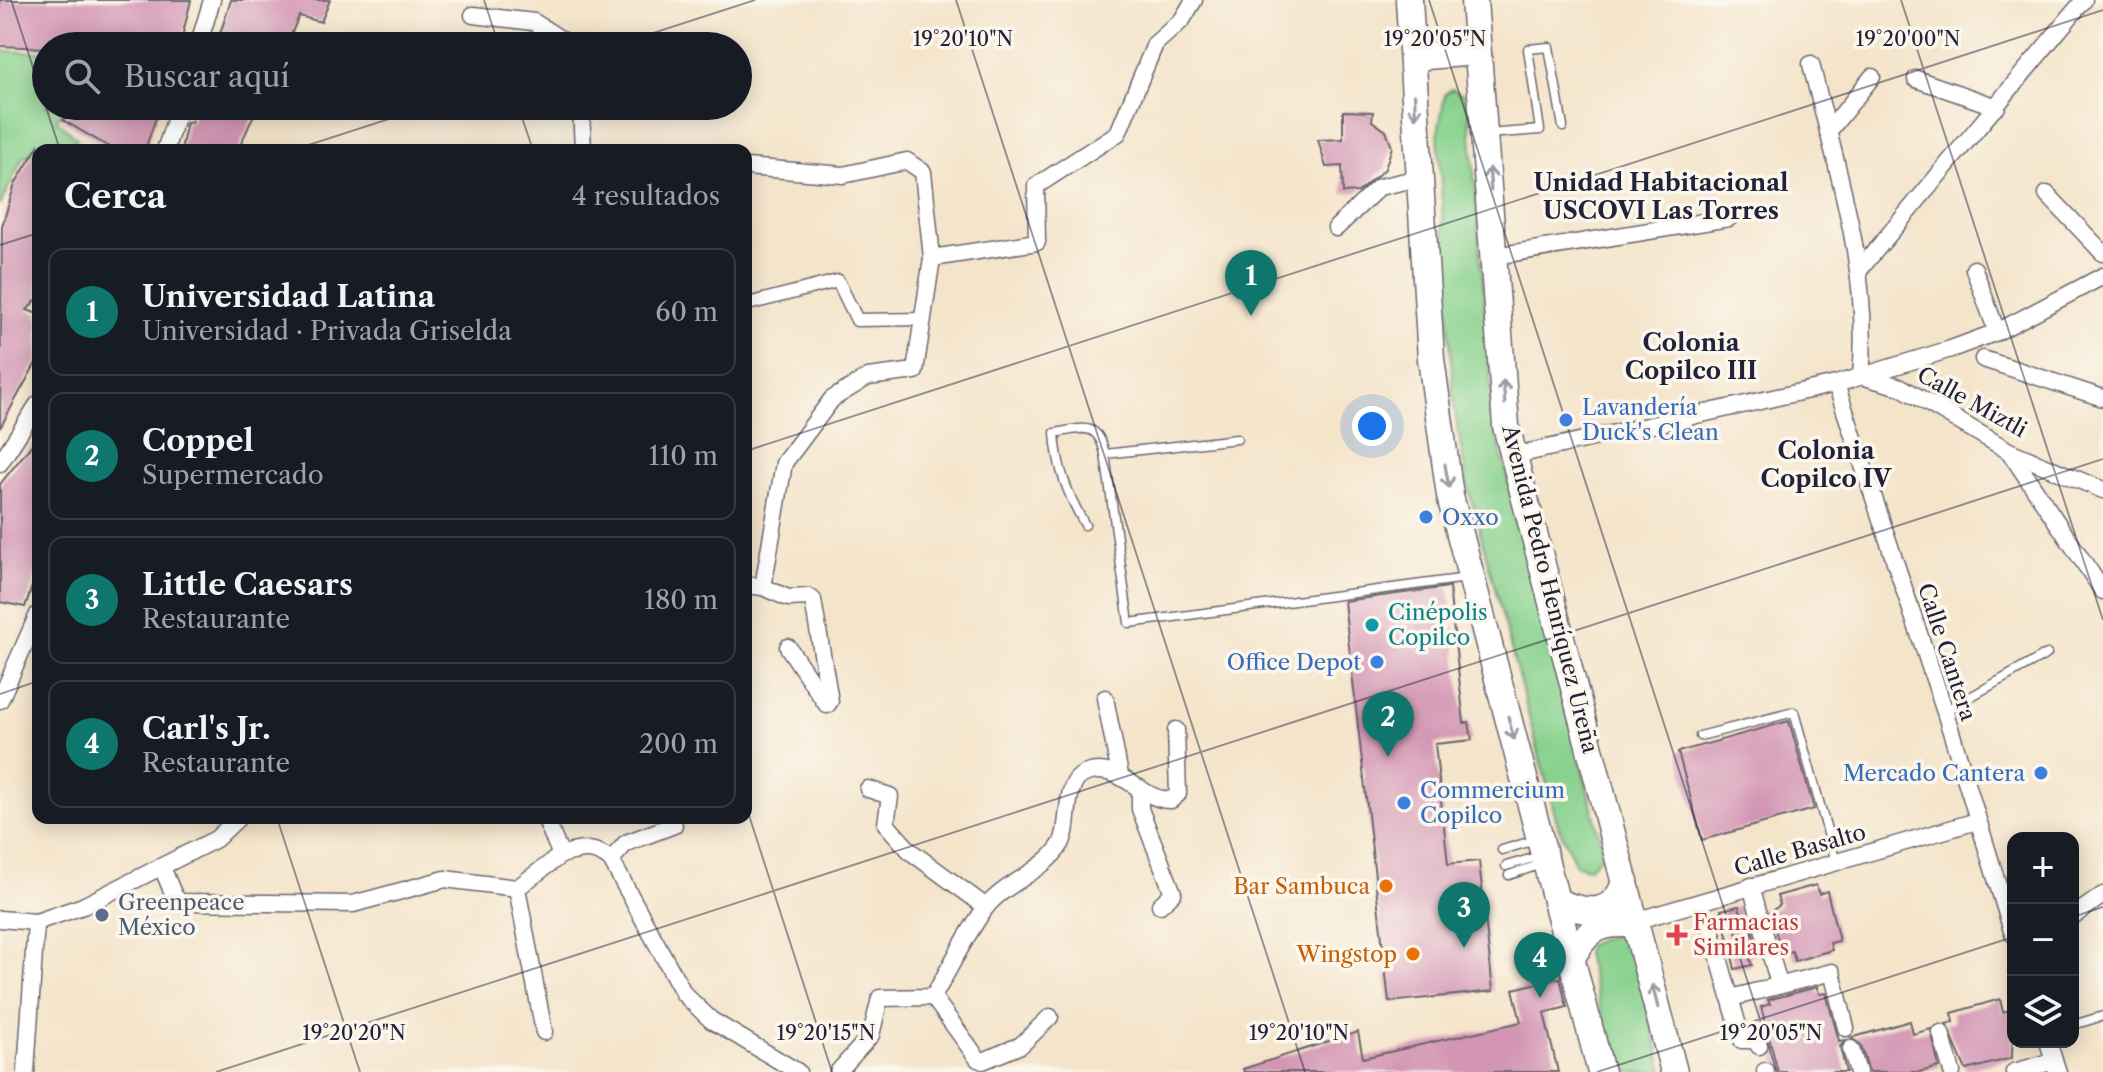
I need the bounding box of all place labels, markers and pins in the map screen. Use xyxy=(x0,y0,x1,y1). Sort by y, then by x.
pin: 1 xyxy=(1225,250,1277,316)
place label: Lavandería Duck's Clean xyxy=(1582,394,1719,446)
marker: Lavandería Duck's Clean xyxy=(1557,411,1575,429)
place label: Oxxo xyxy=(1442,504,1499,531)
marker: Oxxo xyxy=(1417,508,1435,526)
place label: Cinépolis Copilco xyxy=(1388,599,1488,651)
marker: Cinépolis Copilco xyxy=(1363,616,1381,634)
place label: Office Depot xyxy=(1227,649,1361,676)
marker: Office Depot xyxy=(1368,653,1386,671)
pin: 2 xyxy=(1362,691,1414,757)
place label: Mercado Cantera xyxy=(1843,760,2025,787)
marker: Mercado Cantera xyxy=(2032,764,2050,782)
place label: Commercium Copilco xyxy=(1420,777,1566,829)
marker: Commercium Copilco xyxy=(1395,794,1413,812)
place label: Bar Sambuca xyxy=(1233,873,1370,900)
marker: Bar Sambuca xyxy=(1377,877,1395,895)
pin: 3 xyxy=(1438,882,1490,948)
place label: Greenpeace México xyxy=(118,889,244,941)
marker: Greenpeace México xyxy=(93,906,111,924)
place label: Farmacias Similares xyxy=(1693,909,1799,961)
marker: Farmacias Similares xyxy=(1668,926,1686,944)
pin: 4 xyxy=(1514,932,1566,998)
place label: Wingstop xyxy=(1296,941,1397,968)
marker: Wingstop xyxy=(1404,945,1422,963)

